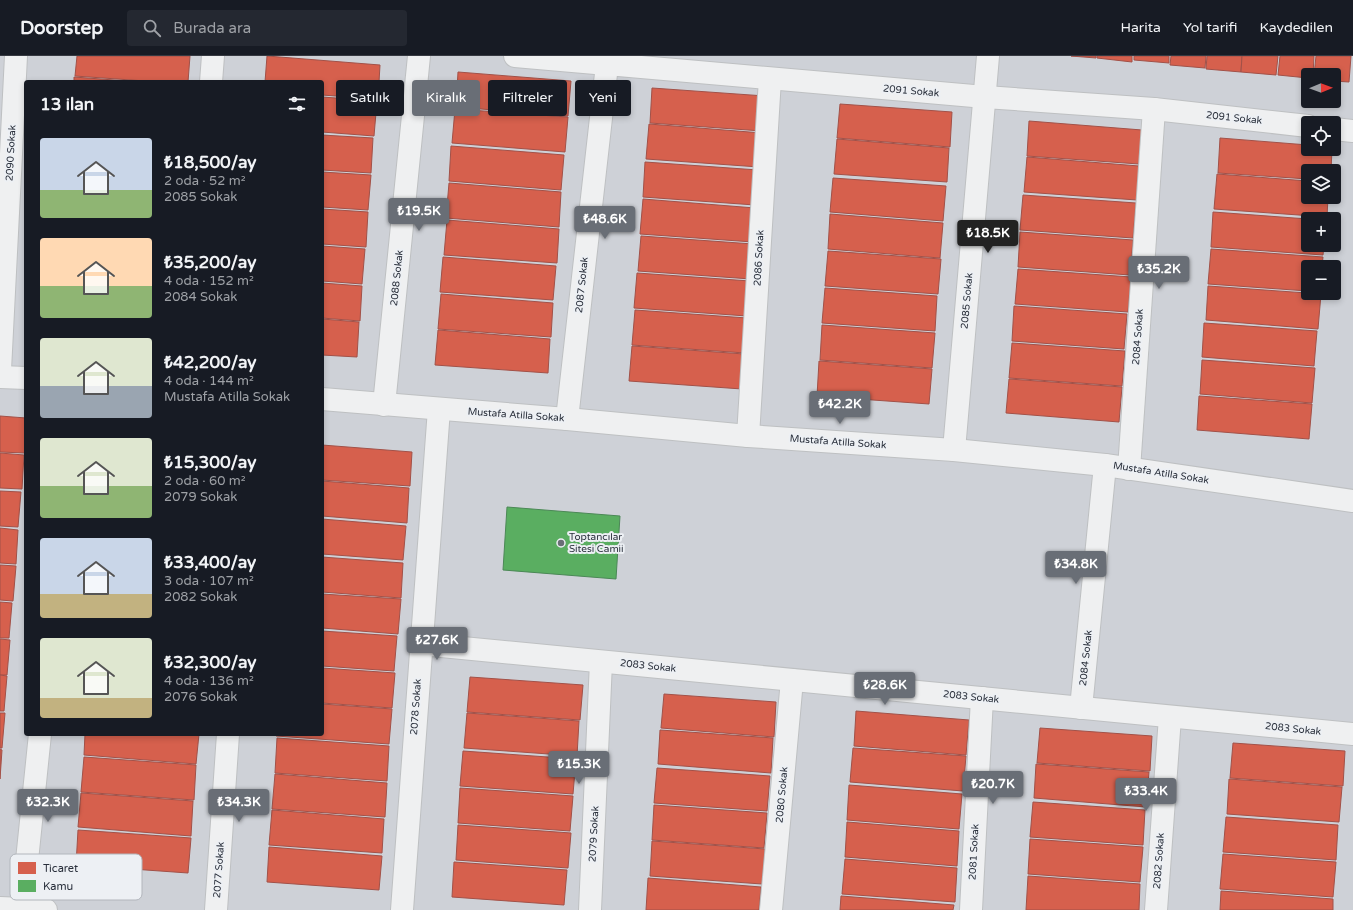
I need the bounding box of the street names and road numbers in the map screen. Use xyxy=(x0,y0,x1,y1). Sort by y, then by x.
street label: 2091 Sokak xyxy=(882,83,940,99)
street label: 2091 Sokak xyxy=(1205,109,1263,127)
street label: 2090 Sokak xyxy=(4,124,18,181)
street label: 2086 Sokak xyxy=(752,229,766,286)
street label: 2088 Sokak xyxy=(388,249,406,307)
street label: 2087 Sokak xyxy=(573,256,591,314)
street label: 2085 Sokak xyxy=(959,272,975,330)
street label: 2084 Sokak xyxy=(1130,308,1146,366)
street label: Mustafa Atilla Sokak xyxy=(467,406,565,424)
street label: Mustafa Atilla Sokak xyxy=(789,433,887,451)
street label: Mustafa Atilla Sokak xyxy=(1112,459,1210,487)
street label: 2084 Sokak xyxy=(1077,629,1095,687)
street label: 2083 Sokak xyxy=(619,657,677,675)
street label: 2078 Sokak xyxy=(408,678,424,736)
street label: 2083 Sokak xyxy=(942,688,1000,706)
street label: 2083 Sokak xyxy=(1264,720,1322,738)
street label: 2080 Sokak xyxy=(774,766,790,824)
street label: 2079 Sokak xyxy=(587,805,601,862)
street label: 2081 Sokak xyxy=(967,823,981,880)
street label: 2082 Sokak xyxy=(1151,832,1167,890)
street label: 2077 Sokak xyxy=(211,841,227,899)

